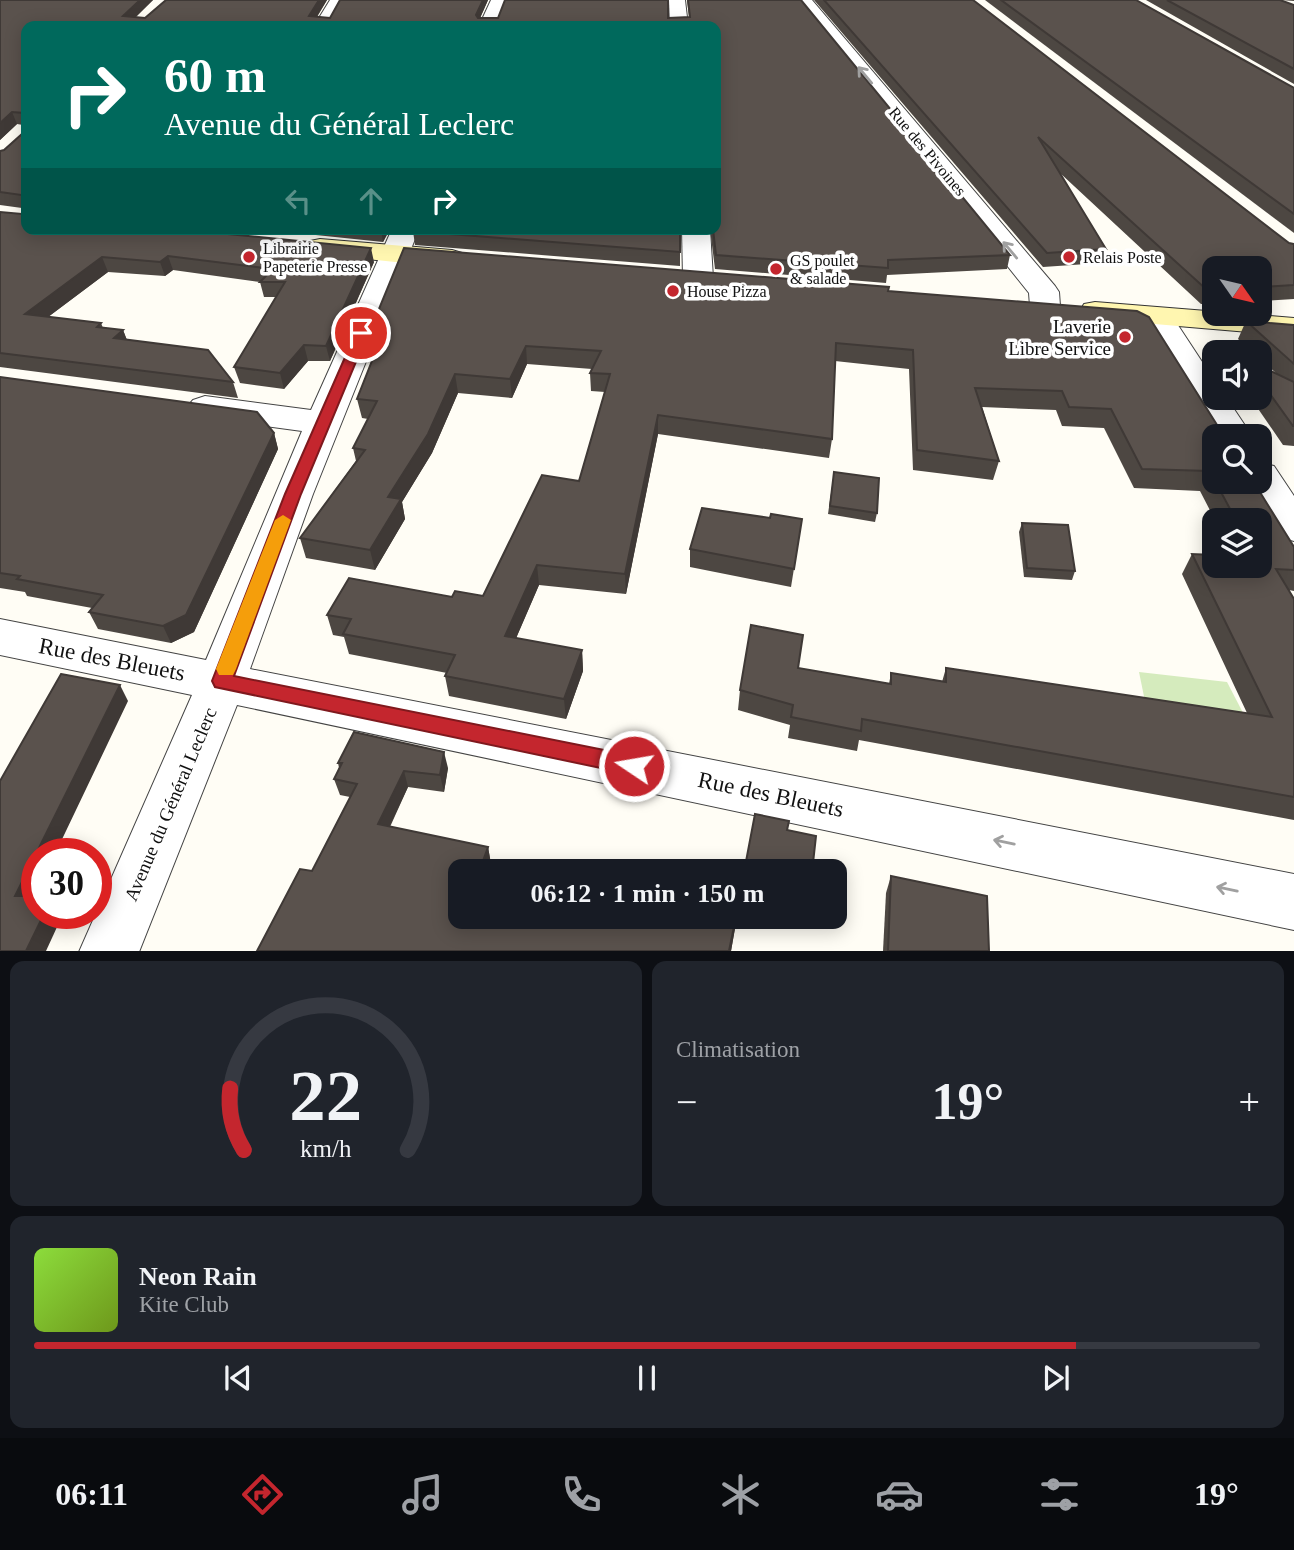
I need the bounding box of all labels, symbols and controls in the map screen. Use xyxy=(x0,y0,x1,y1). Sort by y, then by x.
text: 60 m xyxy=(164,48,266,103)
icon: right xyxy=(49,49,140,140)
one-way arrow xyxy=(857,66,873,84)
street label: Rue des Pivoines xyxy=(886,104,970,199)
text: Avenue du Général Leclerc xyxy=(164,106,514,142)
icon: left xyxy=(279,182,317,220)
icon: ahead xyxy=(352,182,390,220)
icon: right xyxy=(425,182,463,220)
place label: Librairie Papeterie Presse xyxy=(263,240,367,276)
one-way arrow xyxy=(1002,241,1018,259)
marker: Librairie Papeterie Presse xyxy=(241,249,257,265)
marker: Relais Poste xyxy=(1061,249,1077,265)
place label: Relais Poste xyxy=(1083,249,1162,266)
place label: GS poulet & salade xyxy=(790,252,855,287)
north arrow xyxy=(1202,256,1272,326)
map controls xyxy=(1202,256,1272,578)
marker: GS poulet & salade xyxy=(768,261,784,277)
marker: House Pizza xyxy=(665,283,681,299)
place label: House Pizza xyxy=(687,283,767,300)
pin xyxy=(331,303,391,363)
icon: arrive xyxy=(342,314,380,352)
place label: Laverie Libre Service xyxy=(1008,316,1111,359)
marker: Laverie Libre Service xyxy=(1117,329,1133,345)
button: sound xyxy=(1202,340,1272,410)
button: search xyxy=(1202,424,1272,494)
button: layers xyxy=(1202,508,1272,578)
street label: Rue des Bleuets xyxy=(37,633,187,686)
street label: Avenue du Général Leclerc xyxy=(120,704,221,904)
position arrow xyxy=(597,729,671,803)
street label: Rue des Bleuets xyxy=(696,767,846,822)
one-way arrow xyxy=(993,835,1016,849)
speed limit sign: 30 xyxy=(21,838,112,929)
text: 06:12 · 1 min · 150 m xyxy=(531,879,765,908)
one-way arrow xyxy=(1216,881,1239,895)
text: Climatisation xyxy=(676,1037,800,1062)
text: 22 xyxy=(290,1055,362,1136)
text: 19° xyxy=(932,1073,1004,1130)
text: − xyxy=(676,1081,697,1123)
text: + xyxy=(1239,1081,1260,1123)
text: km/h xyxy=(300,1134,352,1161)
text: Neon Rain xyxy=(139,1262,257,1291)
text: Kite Club xyxy=(139,1292,229,1317)
icon: previous xyxy=(219,1359,257,1397)
icon: pause xyxy=(628,1359,666,1397)
icon: next xyxy=(1037,1359,1075,1397)
icon: directions xyxy=(238,1470,287,1519)
icon: music xyxy=(398,1470,447,1519)
icon: phone xyxy=(557,1470,606,1519)
icon: climate xyxy=(716,1470,765,1519)
icon: car xyxy=(875,1470,924,1519)
icon: filters xyxy=(1035,1470,1084,1519)
text: 06:11 xyxy=(55,1476,128,1512)
text: 19° xyxy=(1194,1476,1239,1512)

